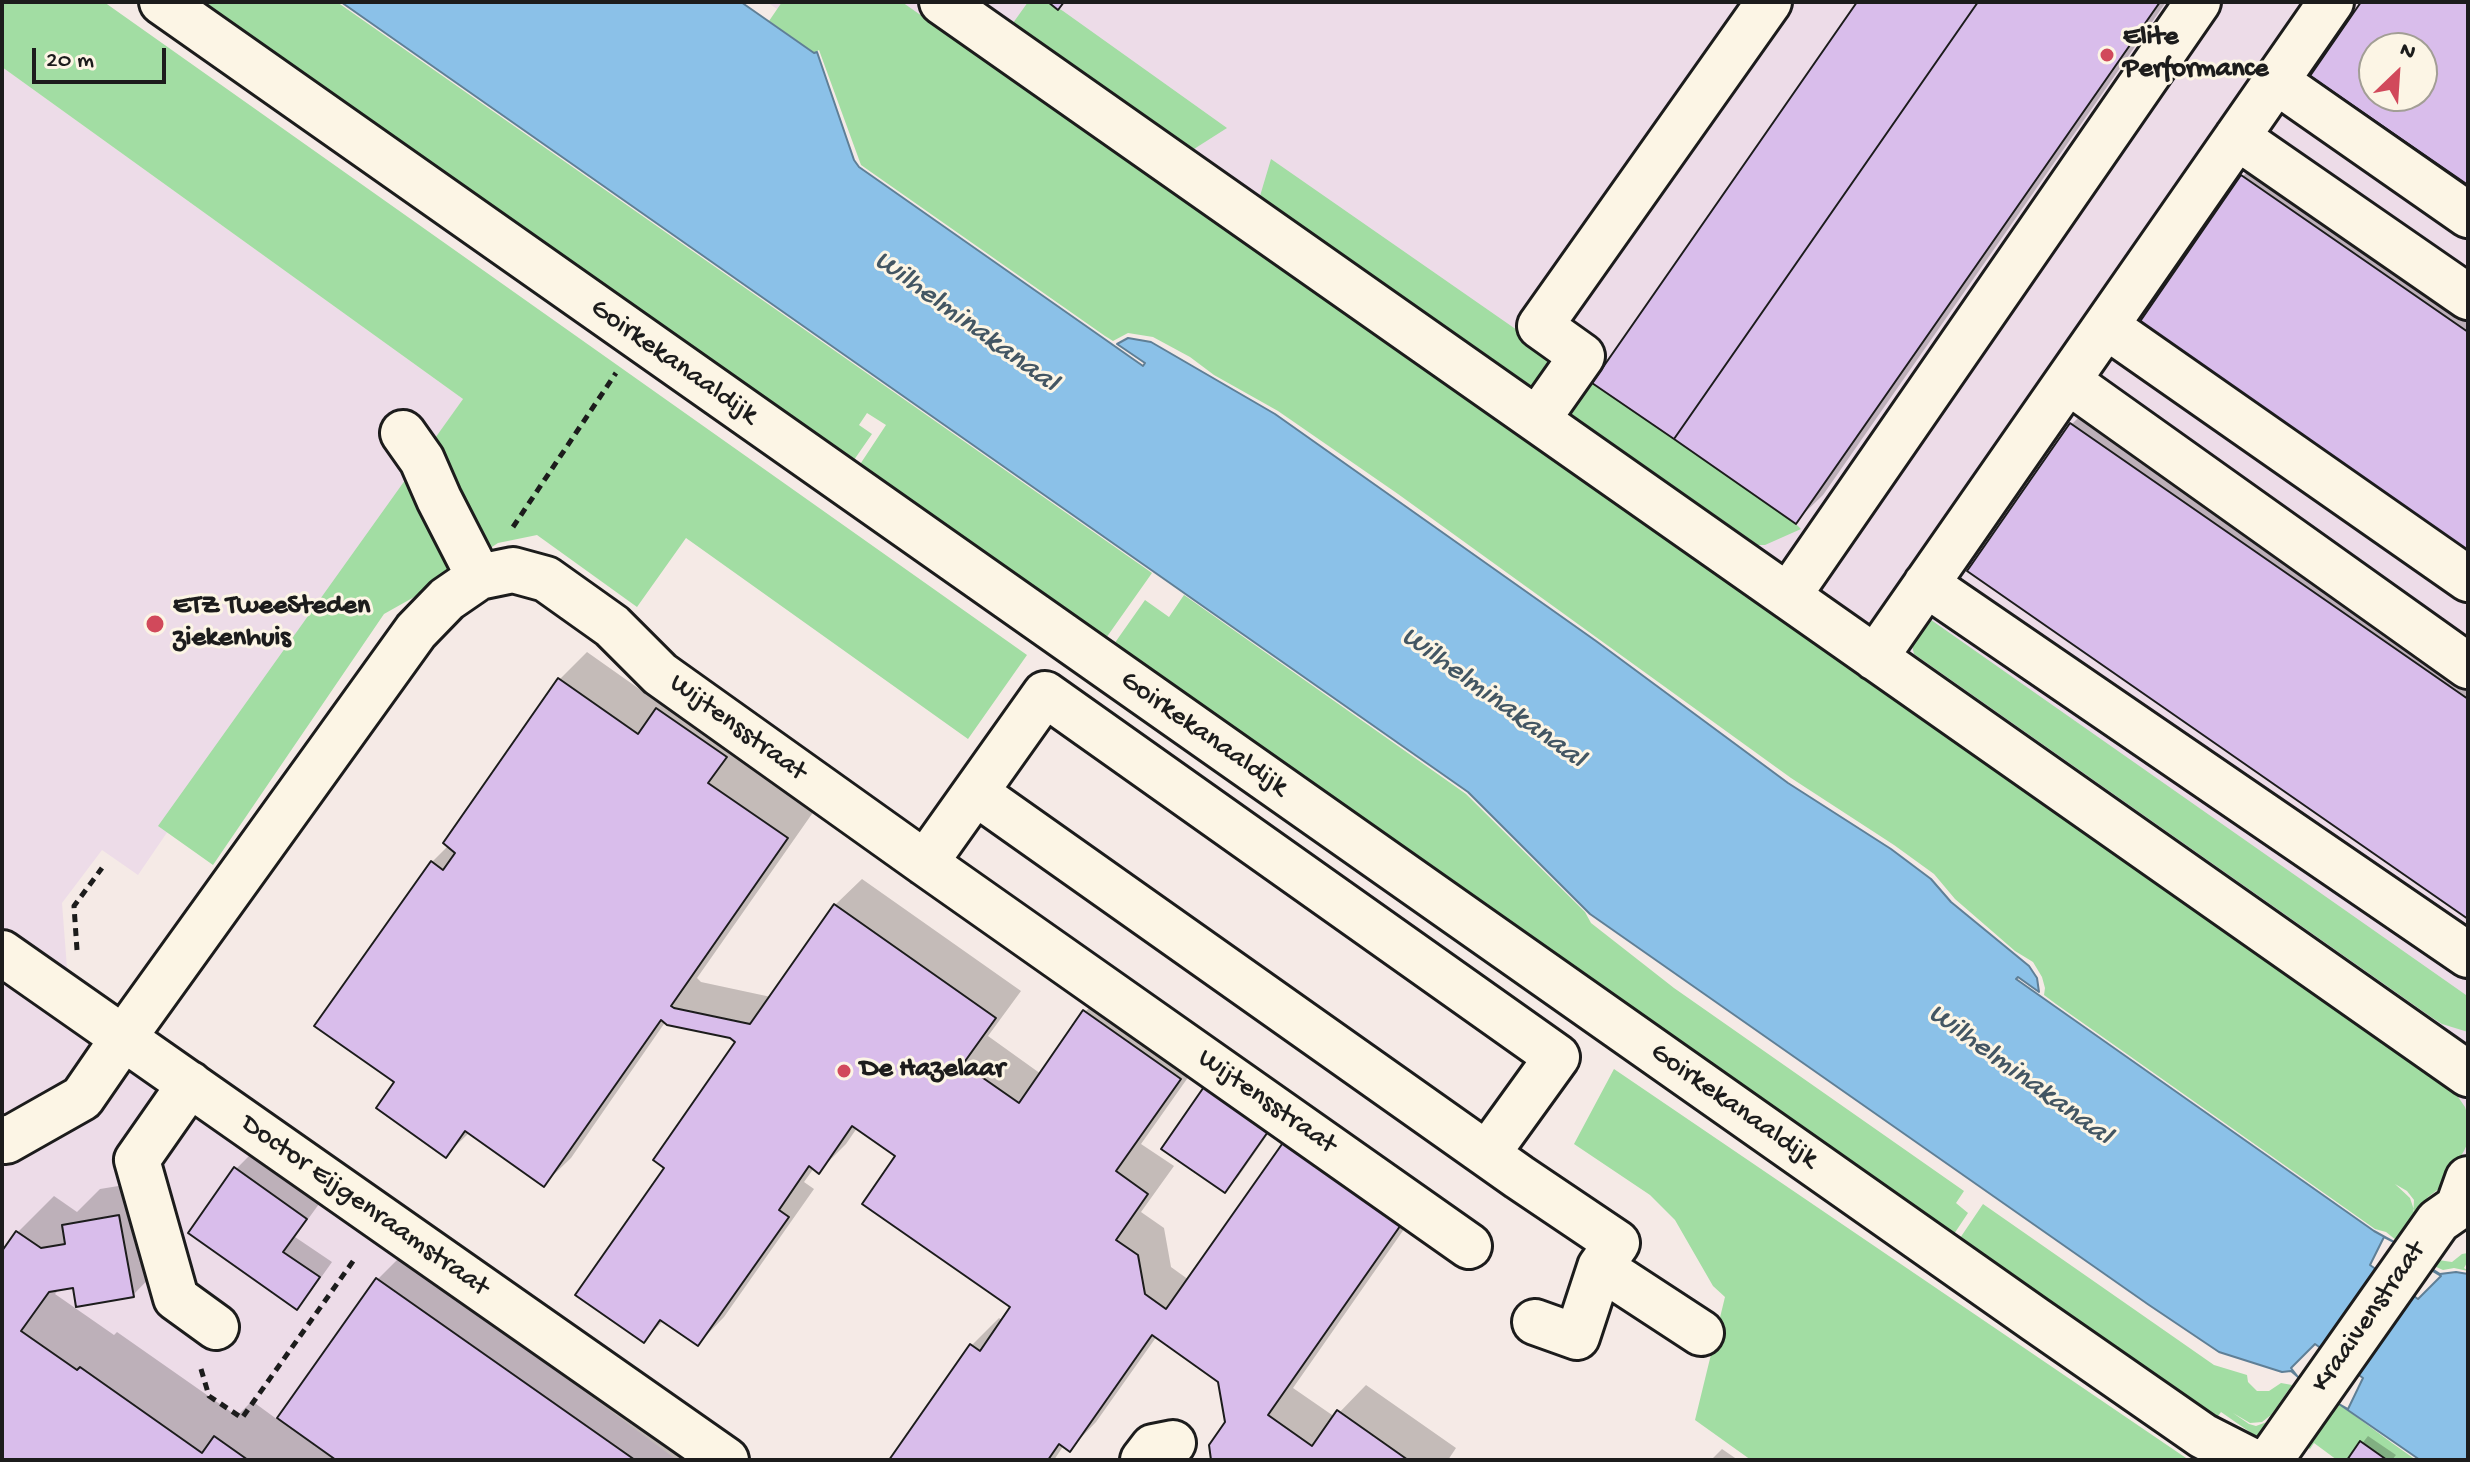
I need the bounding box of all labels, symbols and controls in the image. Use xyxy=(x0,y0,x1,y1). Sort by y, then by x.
place label: Elite Performance xyxy=(2123,22,2269,88)
scale bar xyxy=(36,32,170,82)
north arrow xyxy=(2358,32,2438,112)
text: N xyxy=(2395,37,2419,67)
marker: Elite Performance xyxy=(2098,46,2116,64)
text: 20 m xyxy=(46,47,94,76)
water label: Wilhelminakanaal xyxy=(866,244,1064,402)
street label: Goirkekanaaldijk xyxy=(583,293,763,433)
place label: ETZ TweeSteden ziekenhuis xyxy=(173,591,370,657)
marker: ETZ TweeSteden ziekenhuis xyxy=(144,613,166,635)
water label: Wilhelminakanaal xyxy=(1393,620,1591,778)
street label: Goirkekanaaldijk xyxy=(1113,665,1293,805)
street label: Wijtensstraat xyxy=(662,668,812,790)
water label: Wilhelminakanaal xyxy=(1920,997,2118,1155)
street label: Goirkekanaaldijk xyxy=(1643,1037,1823,1177)
street label: Wijtensstraat xyxy=(1190,1043,1342,1163)
place label: De Hazelaar xyxy=(860,1054,1005,1088)
marker: De Hazelaar xyxy=(835,1062,853,1080)
street label: Doctor Eijgenraamstraat xyxy=(233,1109,495,1305)
street label: Kraaivenstraat xyxy=(2306,1236,2434,1400)

